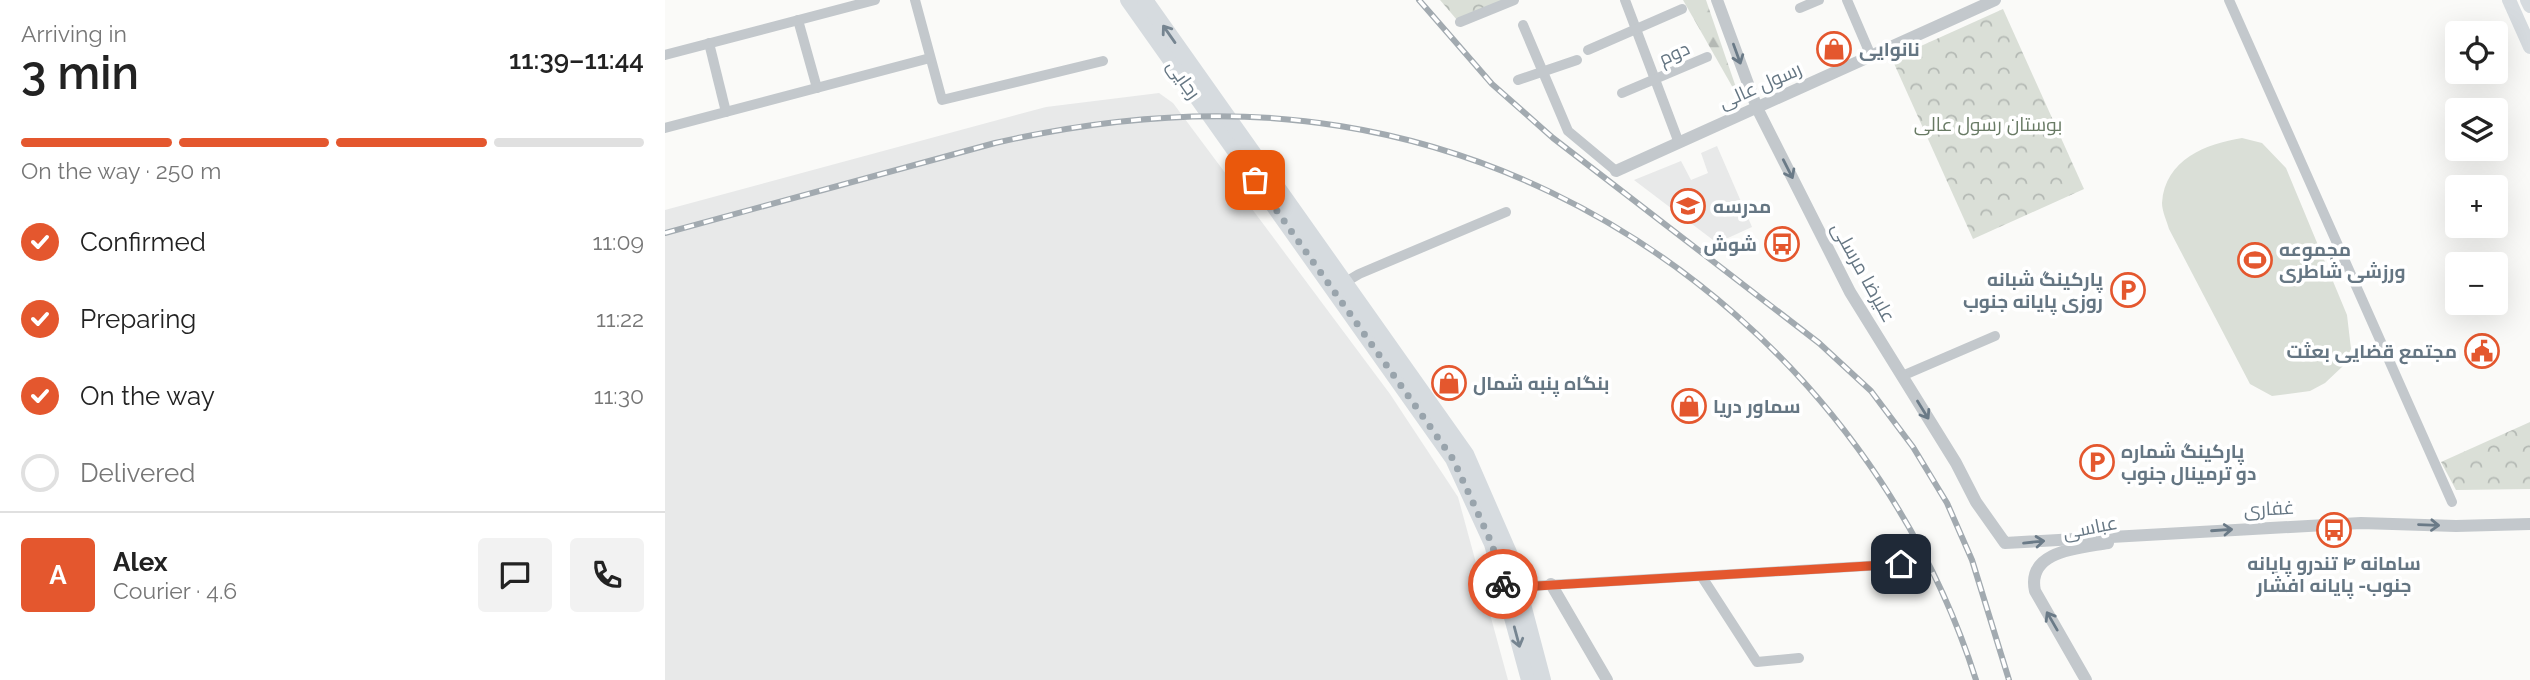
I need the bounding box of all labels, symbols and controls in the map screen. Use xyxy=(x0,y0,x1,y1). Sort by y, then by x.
text: Arriving in xyxy=(21,20,127,47)
map controls xyxy=(2445,21,2508,315)
button: locate xyxy=(2445,21,2508,84)
one-way arrow xyxy=(1162,25,1176,44)
shop icon: نانوایی xyxy=(1815,30,1853,68)
street label: دوم xyxy=(1655,37,1694,72)
place label: نانوایی xyxy=(1859,38,1920,61)
one-way arrow xyxy=(1732,42,1744,64)
text: 11:39–11:44 xyxy=(509,45,644,75)
text: 3 min xyxy=(21,46,139,100)
street label: رجایی xyxy=(1162,55,1205,104)
street label: رسول عالی xyxy=(1715,57,1805,114)
button: layers xyxy=(2445,98,2508,161)
park label: بوستان رسول عالی xyxy=(1914,113,2062,136)
pin xyxy=(1225,150,1285,210)
text: On the way · 250 m xyxy=(21,157,221,184)
one-way arrow xyxy=(1781,158,1795,179)
icon: bag xyxy=(1236,161,1274,199)
button: + xyxy=(2445,175,2508,238)
school or university icon: مدرسه xyxy=(1669,187,1707,225)
place label: مدرسه xyxy=(1713,195,1771,218)
street label: علیرضا مرسلی xyxy=(1827,218,1900,326)
icon: check xyxy=(21,223,59,261)
bus stop icon: شوش xyxy=(1763,225,1801,263)
text: Confirmed xyxy=(80,227,206,257)
text: 11:09 xyxy=(592,228,644,255)
place label: شوش xyxy=(1704,233,1757,256)
place label: مجموعه ورزشی شاطری xyxy=(2279,238,2405,284)
sports icon: مجموعه ورزشی شاطری xyxy=(2236,241,2274,279)
button: − xyxy=(2445,252,2508,315)
place label: پارکینگ شبانه روزی پایانه جنوب xyxy=(1963,268,2103,315)
parking icon: پارکینگ شبانه روزی پایانه جنوب xyxy=(2109,271,2147,309)
icon: check xyxy=(21,300,59,338)
text: Preparing xyxy=(80,304,196,334)
text: 11:22 xyxy=(596,305,644,332)
public building icon: مجتمع قضایی بعثت xyxy=(2463,332,2501,370)
place label: مجتمع قضایی بعثت xyxy=(2287,340,2457,365)
shop icon: بنگاه پنبه شمال xyxy=(1430,364,1468,402)
place label: بنگاه پنبه شمال xyxy=(1473,372,1609,397)
icon: check xyxy=(21,377,59,415)
text: On the way xyxy=(80,381,215,411)
text: 11:30 xyxy=(594,382,644,409)
shop icon: سماور دریا xyxy=(1670,387,1708,425)
place label: سماور دریا xyxy=(1713,395,1801,418)
one-way arrow xyxy=(1917,399,1931,419)
place label: پارکینگ شماره دو ترمینال جنوب xyxy=(2121,440,2256,486)
parking icon: پارکینگ شماره دو ترمینال جنوب xyxy=(2078,443,2116,481)
text: Delivered xyxy=(80,458,195,488)
street label: غفاری xyxy=(2243,496,2295,521)
street label: عباسی xyxy=(2061,511,2119,544)
bus stop icon: سامانه ۴ تندرو پایانه جنوب- پایانه افشار xyxy=(2315,511,2353,549)
one-way arrow xyxy=(2417,519,2440,532)
one-way arrow xyxy=(2210,523,2233,536)
pin xyxy=(1871,534,1931,594)
one-way arrow xyxy=(2023,535,2045,548)
button: chat xyxy=(478,538,552,612)
button: phone xyxy=(570,538,644,612)
icon: home xyxy=(1882,545,1920,583)
text: Alex xyxy=(113,547,168,577)
courier xyxy=(1468,549,1538,619)
place label: سامانه ۴ تندرو پایانه جنوب- پایانه افشار xyxy=(2247,552,2421,599)
text: A xyxy=(49,560,67,590)
icon: bike xyxy=(1484,565,1522,603)
text: Courier · 4.6 xyxy=(113,577,237,604)
one-way arrow xyxy=(2045,611,2059,631)
one-way arrow xyxy=(1511,625,1524,648)

